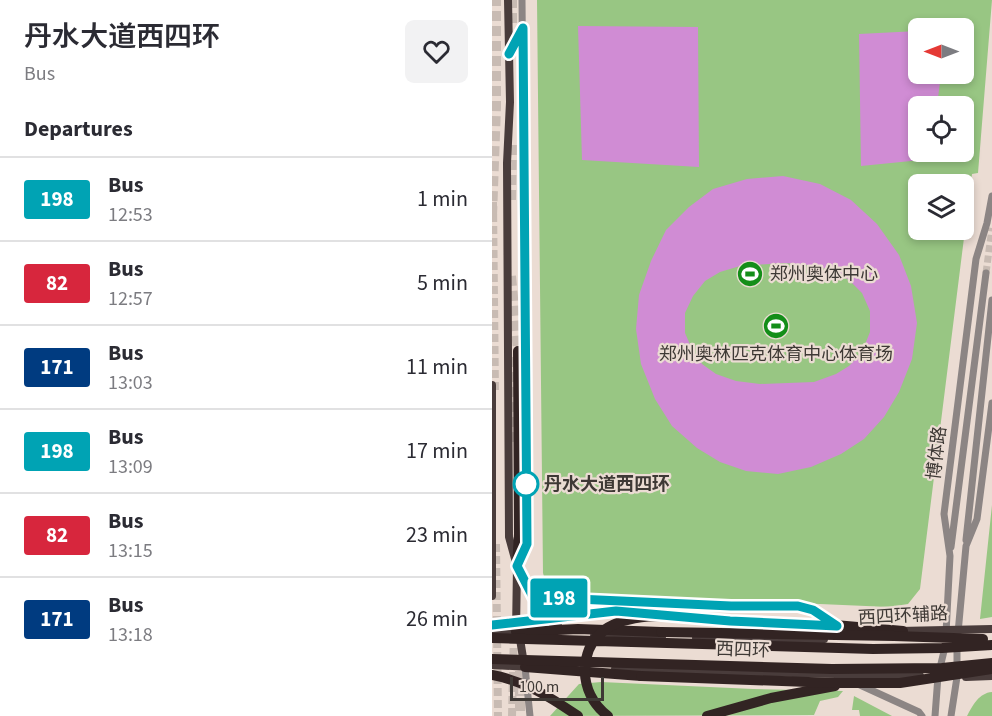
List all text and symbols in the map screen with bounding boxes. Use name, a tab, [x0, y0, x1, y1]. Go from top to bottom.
text: 丹水大道西四环	[24, 17, 220, 57]
north arrow	[908, 18, 974, 84]
map controls	[908, 18, 974, 240]
button: heart	[405, 20, 468, 83]
text: Bus	[24, 60, 55, 88]
button: locate	[908, 96, 974, 162]
text: Departures	[24, 113, 133, 145]
text: Bus	[108, 169, 144, 201]
button: layers	[908, 174, 974, 240]
text: 1 min	[417, 183, 468, 215]
text: 198	[40, 184, 74, 214]
text: 12:53	[108, 201, 153, 229]
text: Bus	[108, 253, 144, 285]
sports icon: 郑州奥体中心	[735, 259, 765, 289]
place label: 郑州奥体中心	[770, 262, 878, 287]
text: 5 min	[417, 267, 468, 299]
text: 82	[46, 268, 68, 298]
text: 12:57	[108, 285, 153, 313]
sports icon: 郑州奥林匹克体育中心体育场	[761, 311, 791, 341]
text: Bus	[108, 337, 144, 369]
place label: 郑州奥林匹克体育中心体育场	[659, 342, 893, 367]
text: 11 min	[406, 351, 468, 383]
text: 171	[40, 352, 74, 382]
text: 13:03	[108, 369, 153, 397]
text: Bus	[108, 421, 144, 453]
street label: 博体路	[921, 425, 953, 481]
text: 17 min	[406, 435, 468, 467]
text: 198	[40, 436, 74, 466]
text: 13:09	[108, 453, 153, 481]
marker: 丹水大道西四环	[513, 471, 539, 497]
place label: 丹水大道西四环	[544, 472, 670, 497]
text: Bus	[108, 505, 144, 537]
text: 23 min	[406, 519, 468, 551]
text: 82	[46, 520, 68, 550]
text: 13:15	[108, 537, 153, 565]
line badge: 198	[524, 578, 593, 618]
text: 198	[542, 583, 576, 613]
text: Bus	[108, 589, 144, 621]
street label: 西四环辅路	[857, 601, 949, 631]
text: 26 min	[406, 603, 468, 635]
text: 171	[40, 604, 74, 634]
text: 13:18	[108, 621, 153, 649]
street label: 西四环	[716, 637, 770, 663]
scale bar	[510, 674, 604, 702]
text: 100 m	[519, 676, 559, 698]

